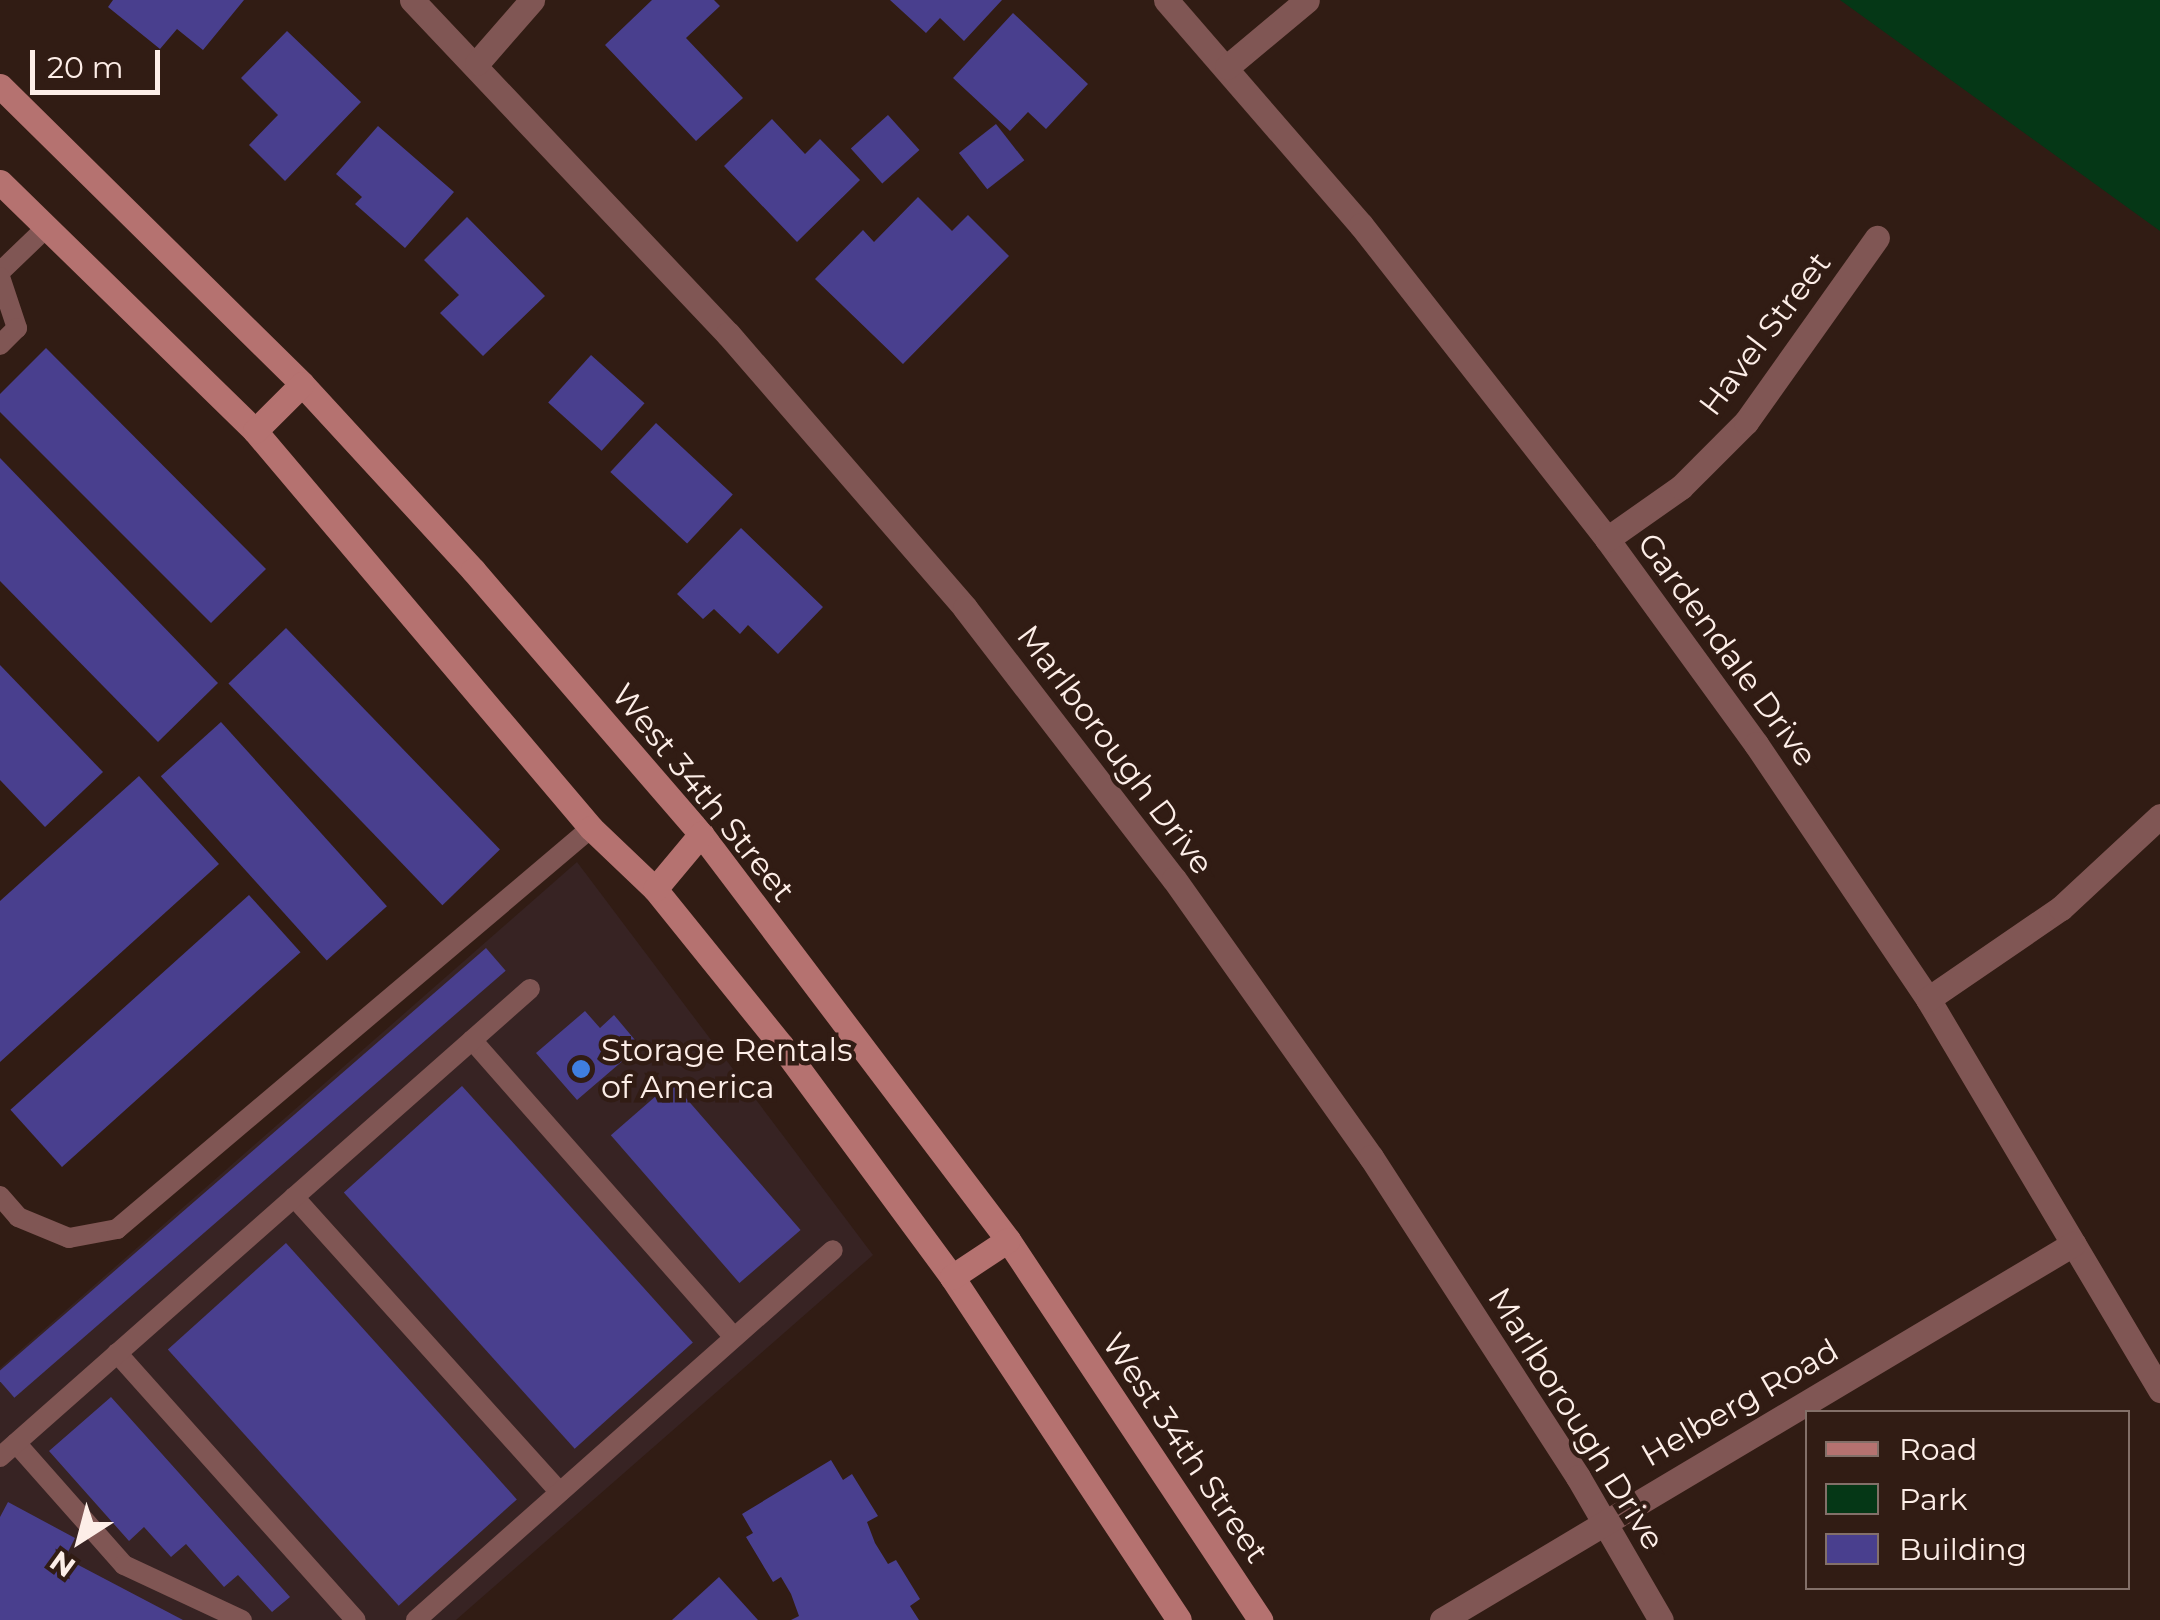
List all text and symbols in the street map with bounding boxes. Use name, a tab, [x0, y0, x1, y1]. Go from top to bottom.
scale bar	[35, 30, 165, 92]
text: 20 m	[47, 49, 124, 86]
street label: Havel Street	[1691, 245, 1839, 423]
street label: Gardendale Drive	[1629, 526, 1825, 774]
street label: Marlborough Drive	[1009, 618, 1221, 882]
street label: West 34th Street	[603, 676, 803, 910]
place label: Storage Rentals of America	[601, 1032, 853, 1107]
marker: Storage Rentals of America	[570, 1058, 592, 1080]
street label: Marlborough Drive	[1480, 1281, 1672, 1557]
street label: West 34th Street	[1094, 1326, 1276, 1570]
street label: Helberg Road	[1635, 1331, 1845, 1475]
legend	[1805, 1410, 2130, 1590]
text: Road	[1899, 1431, 1977, 1468]
text: Park	[1899, 1481, 1968, 1518]
north arrow	[30, 1490, 130, 1590]
text: Building	[1899, 1531, 2027, 1568]
text: N	[43, 1544, 82, 1585]

